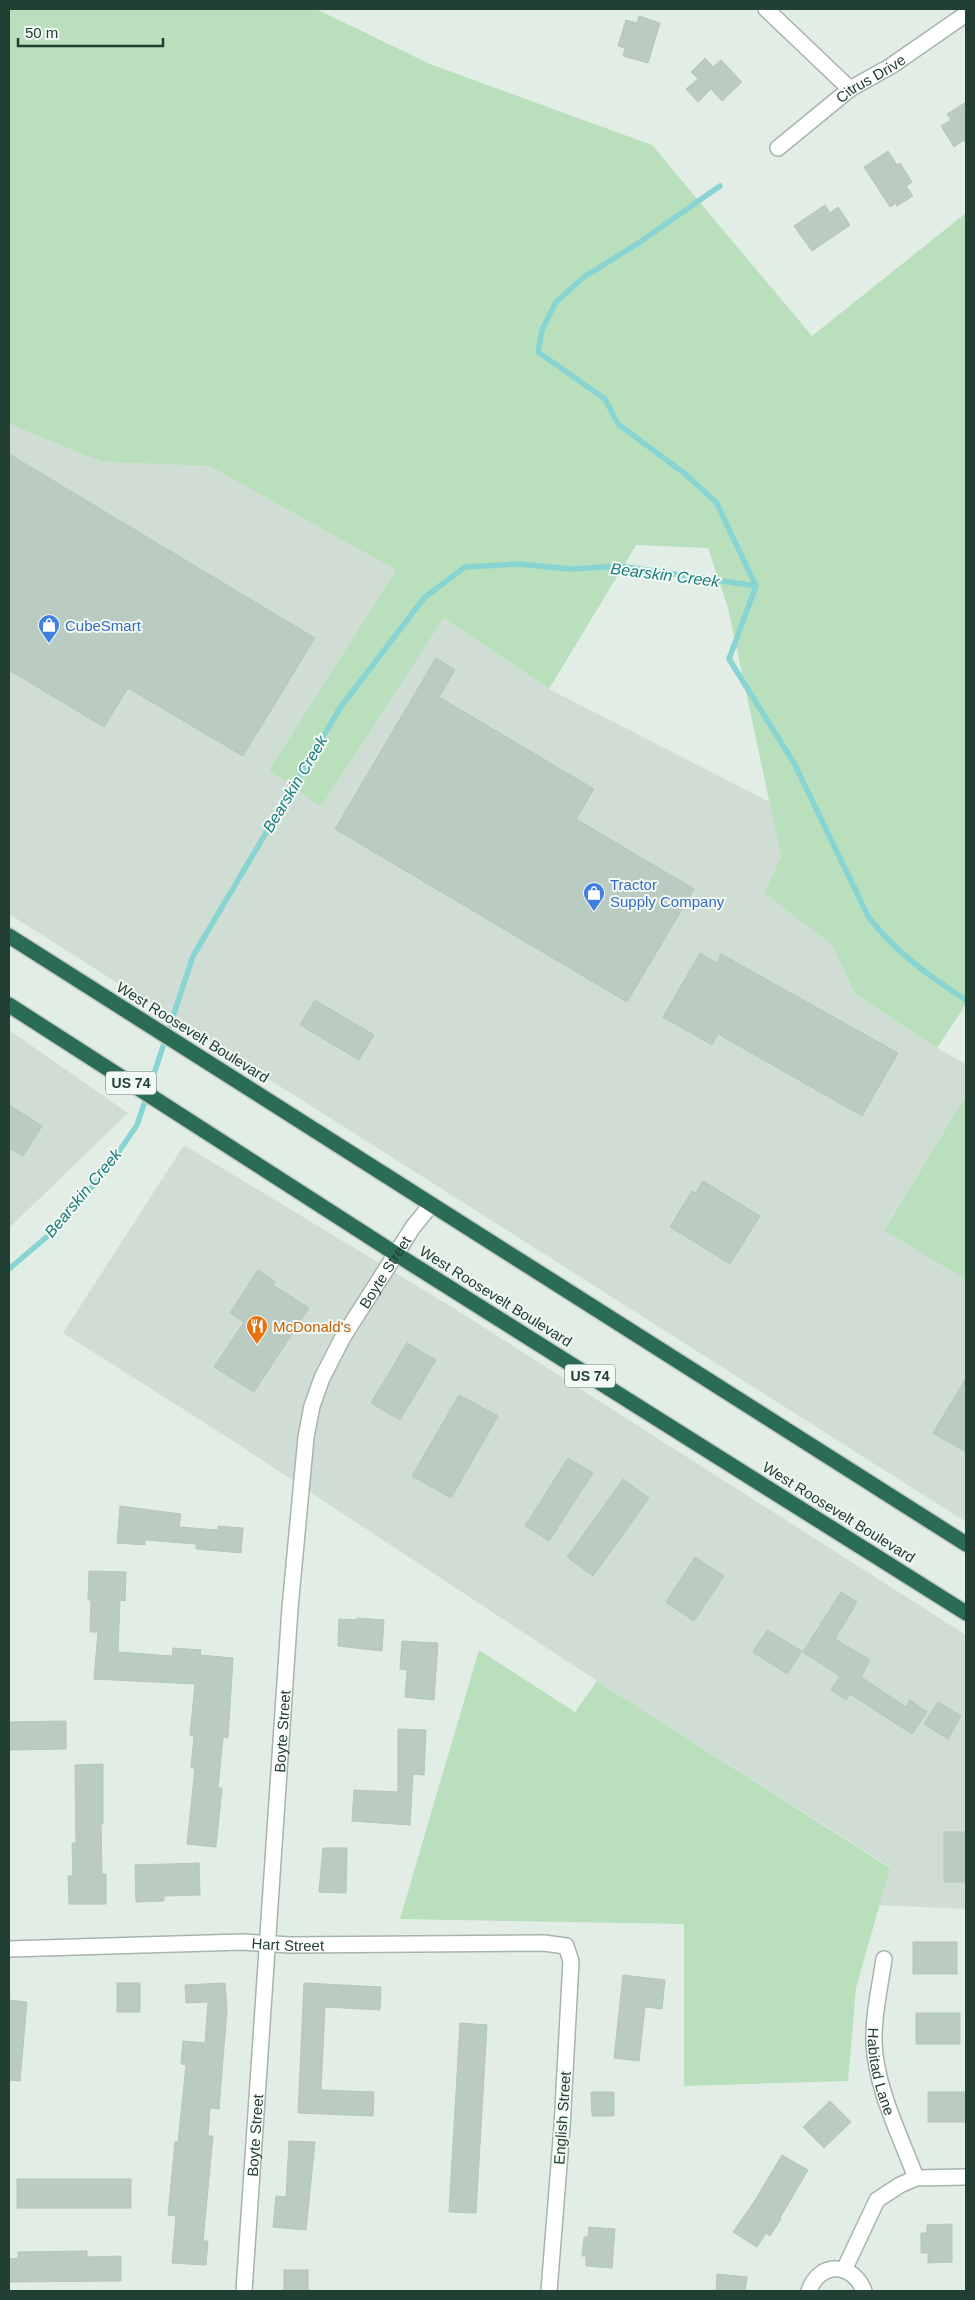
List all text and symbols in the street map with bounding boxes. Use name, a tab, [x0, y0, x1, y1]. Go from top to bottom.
scale bar	[18, 15, 162, 47]
text: 50 m	[25, 24, 58, 41]
street label: Citrus Drive	[832, 50, 908, 106]
water label: Bearskin Creek	[610, 560, 721, 590]
shop icon: CubeSmart	[37, 613, 61, 644]
place label: CubeSmart	[65, 617, 142, 634]
water label: Bearskin Creek	[260, 732, 331, 835]
place label: Tractor Supply Company	[610, 876, 725, 910]
shop icon: Tractor Supply Company	[582, 881, 606, 912]
street label: West Roosevelt Boulevard	[114, 978, 272, 1086]
road number: US 74	[106, 1072, 156, 1094]
water label: Bearskin Creek	[41, 1145, 125, 1240]
street label: Boyte Street	[355, 1232, 414, 1311]
street label: West Roosevelt Boulevard	[417, 1242, 575, 1350]
restaurant icon: McDonald's	[245, 1314, 269, 1345]
place label: McDonald's	[273, 1318, 351, 1335]
road number: US 74	[565, 1364, 615, 1388]
street label: West Roosevelt Boulevard	[760, 1458, 918, 1566]
street label: Boyte Street	[270, 1689, 293, 1773]
street label: Hart Street	[251, 1934, 325, 1954]
street label: Habitad Lane	[865, 2027, 899, 2118]
street label: English Street	[550, 2070, 574, 2165]
street label: Boyte Street	[243, 2093, 266, 2177]

